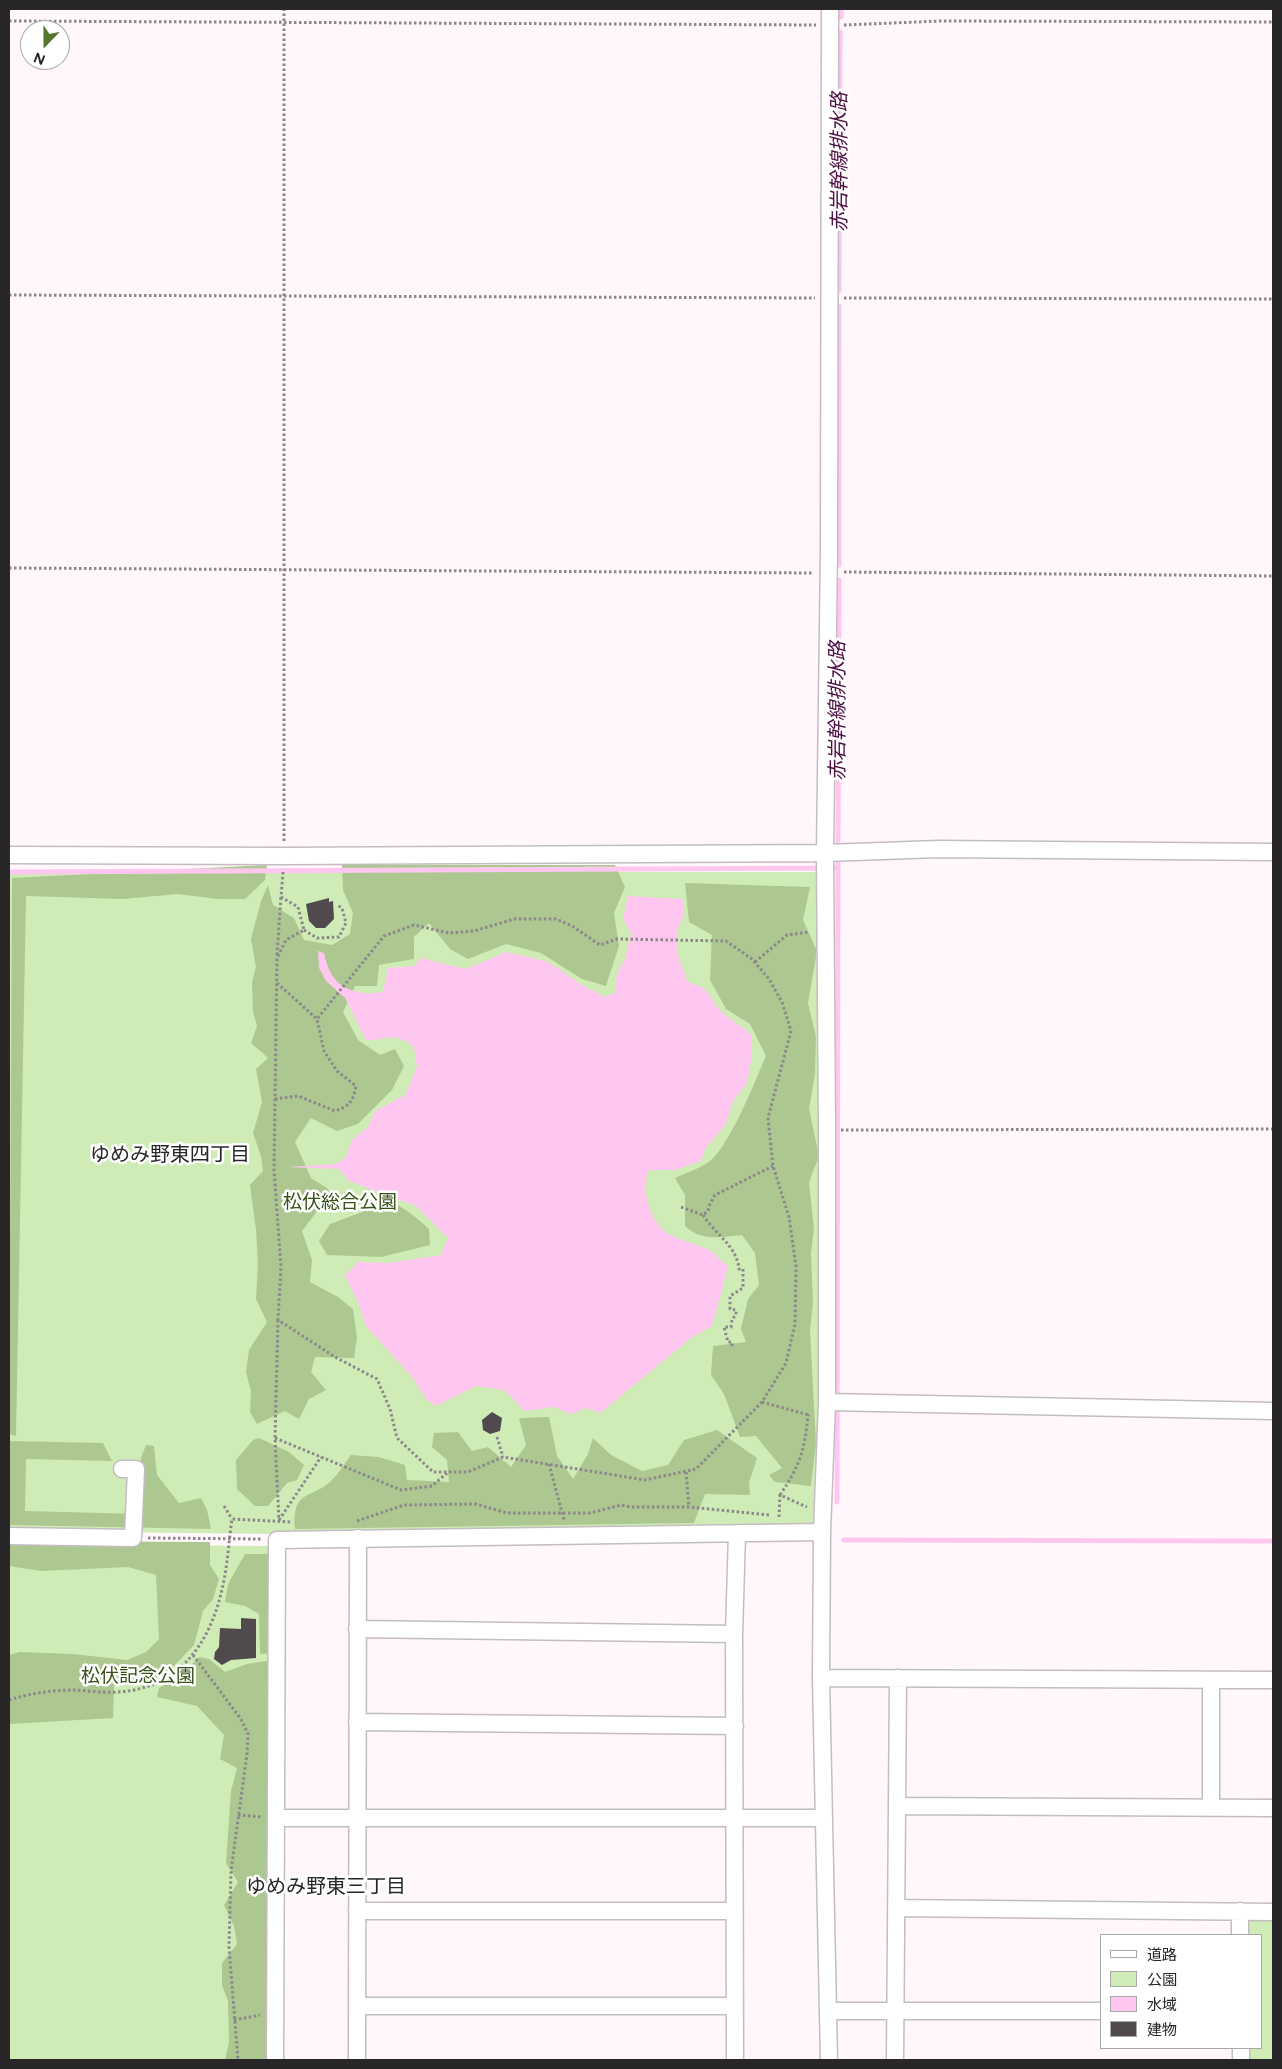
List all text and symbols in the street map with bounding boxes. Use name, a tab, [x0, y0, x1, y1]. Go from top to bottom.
north arrow	[20, 20, 70, 70]
text: N	[31, 49, 48, 68]
water label: 赤岩幹線排水路	[828, 92, 852, 232]
water label: 赤岩幹線排水路	[826, 641, 850, 781]
district label: ゆめみ野東四丁目	[90, 1143, 250, 1167]
park label: 松伏総合公園	[283, 1191, 397, 1213]
park label: 松伏記念公園	[81, 1665, 195, 1687]
district label: ゆめみ野東三丁目	[246, 1875, 406, 1899]
legend	[1100, 1934, 1262, 2049]
text: 道路	[1147, 1946, 1177, 1964]
text: 公園	[1147, 1971, 1177, 1989]
text: 水域	[1147, 1996, 1177, 2014]
text: 建物	[1147, 2021, 1177, 2039]

